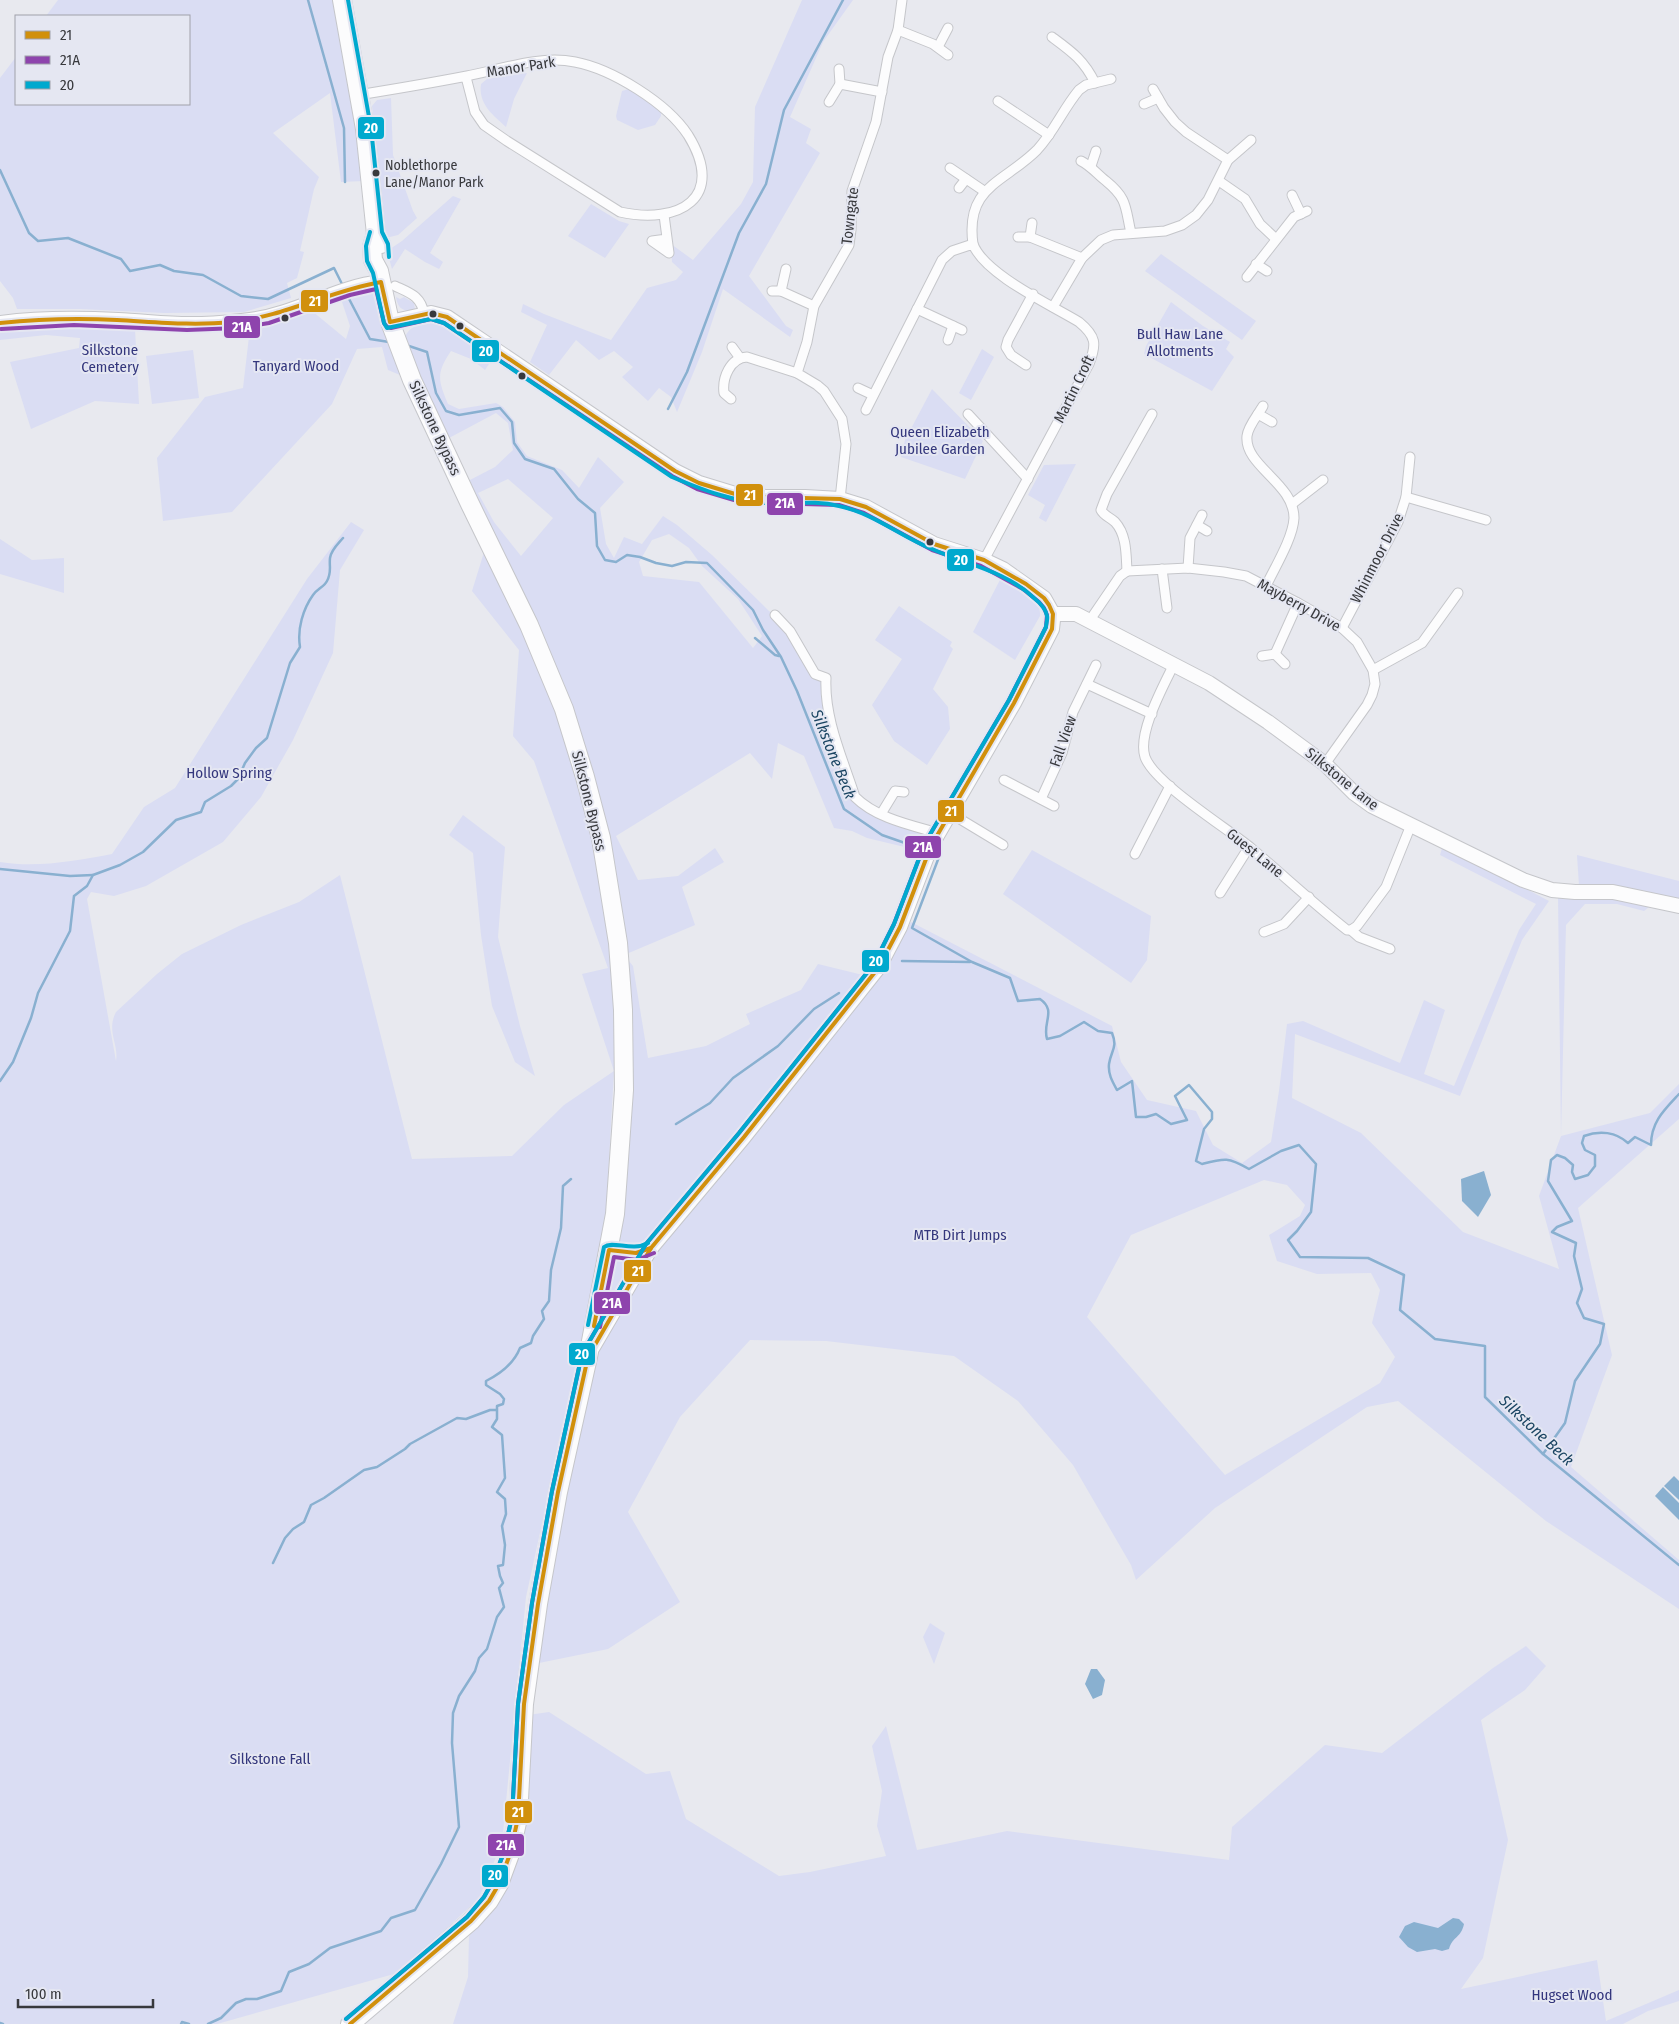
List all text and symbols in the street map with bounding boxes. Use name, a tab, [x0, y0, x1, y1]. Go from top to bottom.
legend	[15, 15, 190, 105]
text: 21	[60, 26, 72, 44]
text: 21A	[60, 51, 80, 69]
street label: Manor Park	[485, 53, 557, 81]
text: 20	[60, 76, 74, 94]
line badge: 20	[357, 116, 385, 140]
text: 20	[363, 120, 378, 137]
place label: Noblethorpe Lane/Manor Park	[385, 157, 484, 191]
marker: Noblethorpe Lane/Manor Park	[371, 168, 381, 178]
street label: Towngate	[838, 186, 862, 246]
line badge: 21	[300, 289, 329, 313]
text: 21	[308, 293, 321, 310]
unlabelled marker	[428, 309, 438, 319]
unlabelled marker	[280, 313, 290, 323]
line badge: 21A	[223, 315, 261, 339]
text: 21A	[231, 319, 252, 336]
unlabelled marker	[455, 321, 465, 331]
park label: Bull Haw Lane Allotments	[1137, 325, 1223, 360]
line badge: 20	[471, 339, 500, 363]
park label: Silkstone Cemetery	[81, 341, 139, 376]
text: 20	[478, 343, 493, 360]
street label: Martin Croft	[1050, 352, 1098, 426]
park label: Tanyard Wood	[253, 357, 339, 375]
unlabelled marker	[517, 371, 527, 381]
street label: Silkstone Bypass	[405, 378, 465, 478]
park label: Queen Elizabeth Jubilee Garden	[890, 423, 990, 458]
line badge: 21	[735, 483, 764, 507]
text: 21	[743, 487, 756, 504]
line badge: 21A	[766, 492, 804, 516]
text: 21A	[774, 495, 795, 512]
street label: Whinmoor Drive	[1347, 510, 1407, 606]
unlabelled marker	[925, 537, 935, 547]
line badge: 20	[946, 548, 975, 572]
text: 20	[953, 552, 968, 569]
street label: Mayberry Drive	[1254, 575, 1344, 635]
water label: Silkstone Beck	[807, 706, 860, 802]
street label: Fall View	[1046, 713, 1080, 769]
street label: Silkstone Lane	[1302, 744, 1382, 814]
street label: Silkstone Bypass	[568, 749, 610, 853]
park label: Hollow Spring	[186, 764, 272, 782]
line badge: 21	[937, 799, 965, 823]
text: 21	[944, 803, 957, 820]
street label: Guest Lane	[1223, 825, 1287, 881]
line badge: 21A	[904, 835, 942, 859]
text: 21A	[912, 839, 933, 856]
line badge: 20	[861, 949, 890, 973]
text: 20	[868, 953, 883, 970]
park label: MTB Dirt Jumps	[913, 1226, 1007, 1244]
line badge: 21	[623, 1259, 652, 1283]
text: 21	[631, 1263, 644, 1280]
line badge: 21A	[593, 1291, 631, 1315]
text: 21A	[601, 1295, 622, 1312]
line badge: 20	[568, 1342, 596, 1366]
text: 20	[574, 1346, 589, 1363]
water label: Silkstone Beck	[1495, 1390, 1578, 1470]
park label: Silkstone Fall	[230, 1750, 310, 1768]
line badge: 21	[504, 1800, 533, 1824]
text: 21	[511, 1804, 524, 1821]
line badge: 21A	[487, 1833, 525, 1857]
text: 21A	[495, 1837, 516, 1854]
line badge: 20	[481, 1864, 509, 1888]
text: 20	[487, 1867, 502, 1884]
scale bar	[18, 1976, 152, 2008]
text: 100 m	[25, 1985, 62, 2003]
park label: Hugset Wood	[1531, 1986, 1613, 2004]

